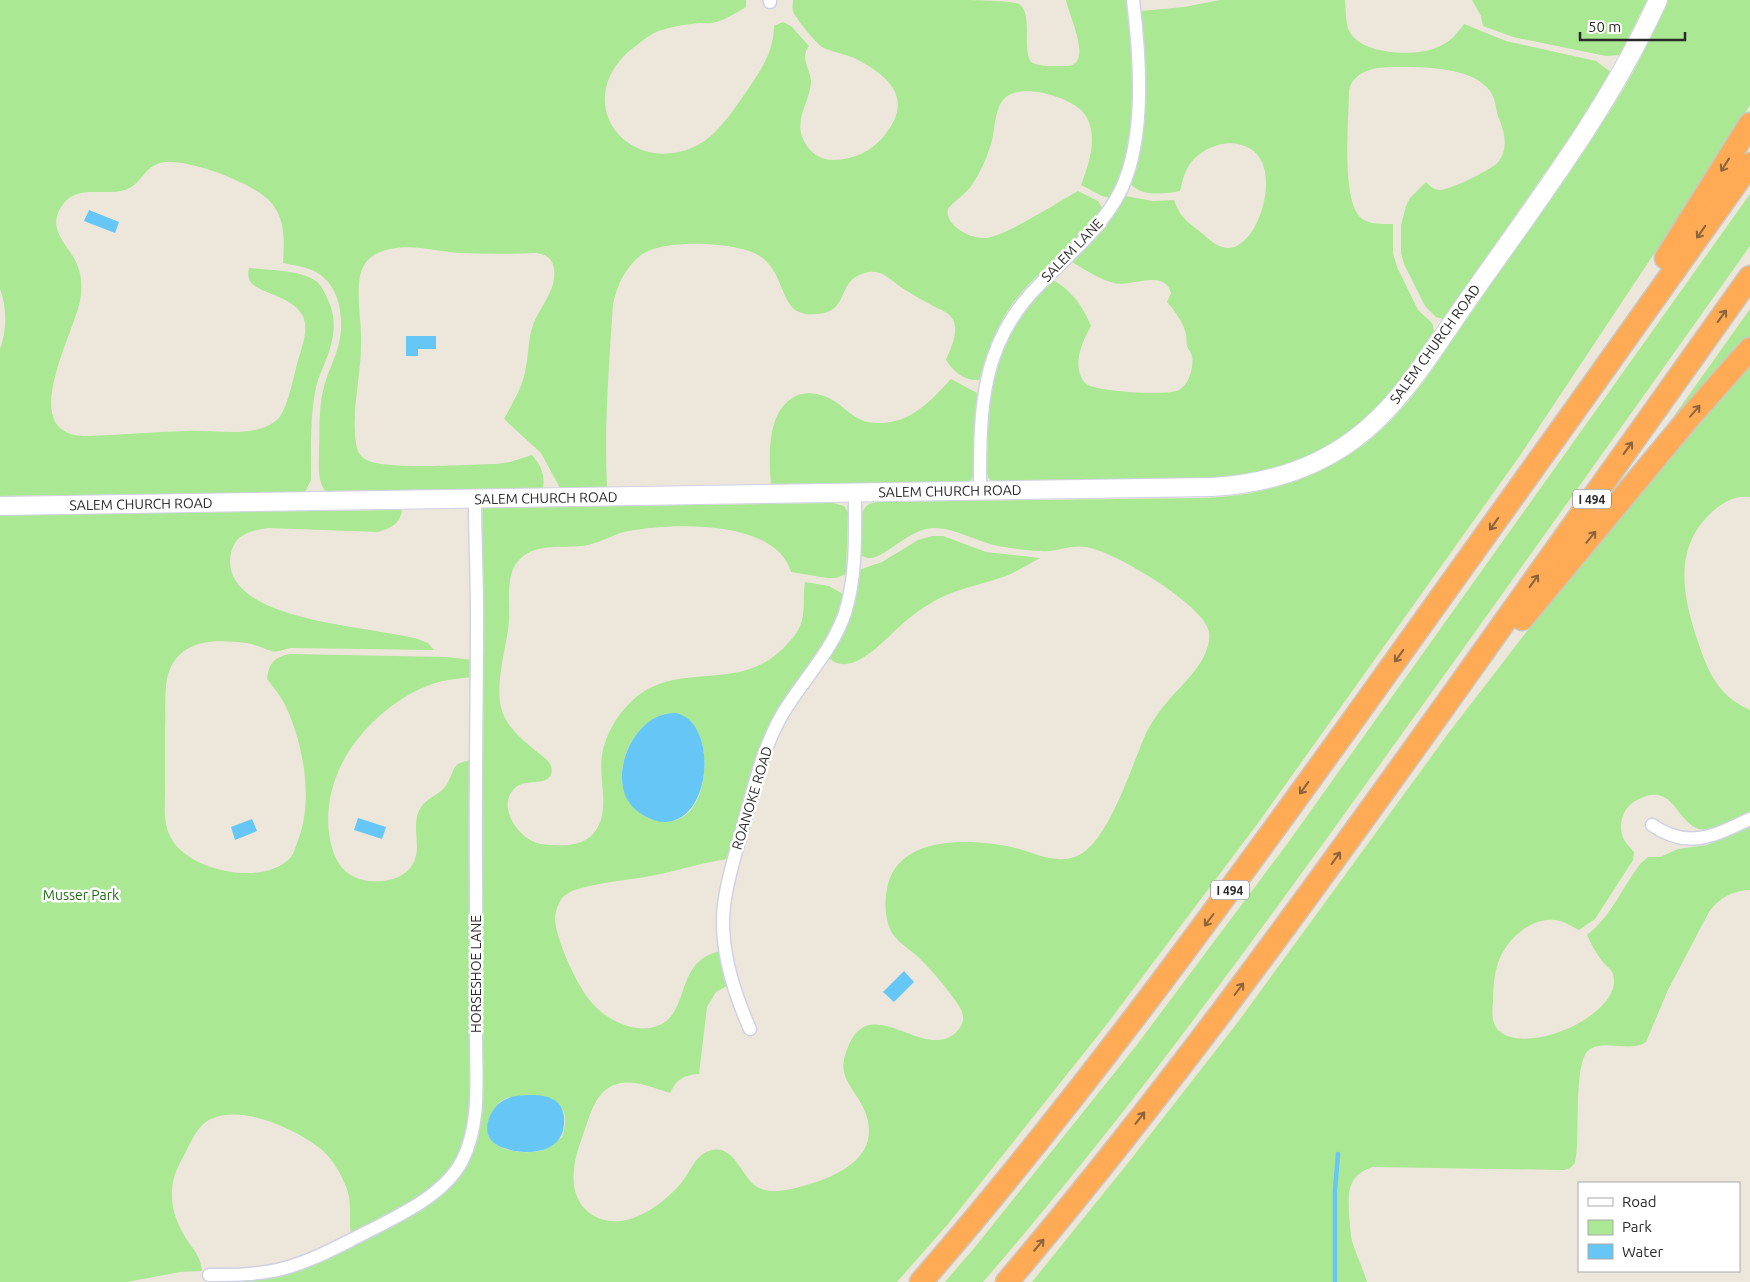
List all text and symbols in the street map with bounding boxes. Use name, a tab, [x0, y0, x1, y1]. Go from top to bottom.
scale bar	[1580, 10, 1685, 42]
text: 50 m	[1588, 18, 1621, 35]
one-way arrow	[1719, 158, 1729, 172]
street label: SALEM LANE	[1038, 215, 1106, 285]
one-way arrow	[1696, 225, 1707, 238]
street label: SALEM CHURCH ROAD	[1386, 281, 1484, 407]
one-way arrow	[1717, 309, 1727, 323]
one-way arrow	[1689, 405, 1700, 418]
one-way arrow	[1623, 441, 1633, 455]
street label: SALEM CHURCH ROAD	[878, 482, 1022, 500]
street label: SALEM CHURCH ROAD	[474, 489, 618, 507]
road number: I 494	[1573, 489, 1611, 508]
street label: SALEM CHURCH ROAD	[69, 495, 213, 513]
one-way arrow	[1489, 517, 1499, 531]
one-way arrow	[1586, 531, 1597, 544]
one-way arrow	[1529, 574, 1539, 588]
one-way arrow	[1394, 649, 1404, 663]
street label: ROANOKE ROAD	[729, 744, 775, 852]
one-way arrow	[1299, 781, 1310, 794]
one-way arrow	[1330, 852, 1341, 865]
road number: I 494	[1211, 880, 1249, 900]
park label: Musser Park	[43, 887, 119, 903]
one-way arrow	[1203, 912, 1214, 926]
street label: HORSESHOE LANE	[468, 915, 484, 1033]
one-way arrow	[1234, 983, 1245, 996]
one-way arrow	[1135, 1112, 1146, 1125]
legend	[1578, 1182, 1740, 1272]
text: Road	[1622, 1193, 1657, 1210]
text: Park	[1622, 1218, 1652, 1235]
one-way arrow	[1033, 1238, 1044, 1251]
text: Water	[1622, 1243, 1663, 1260]

